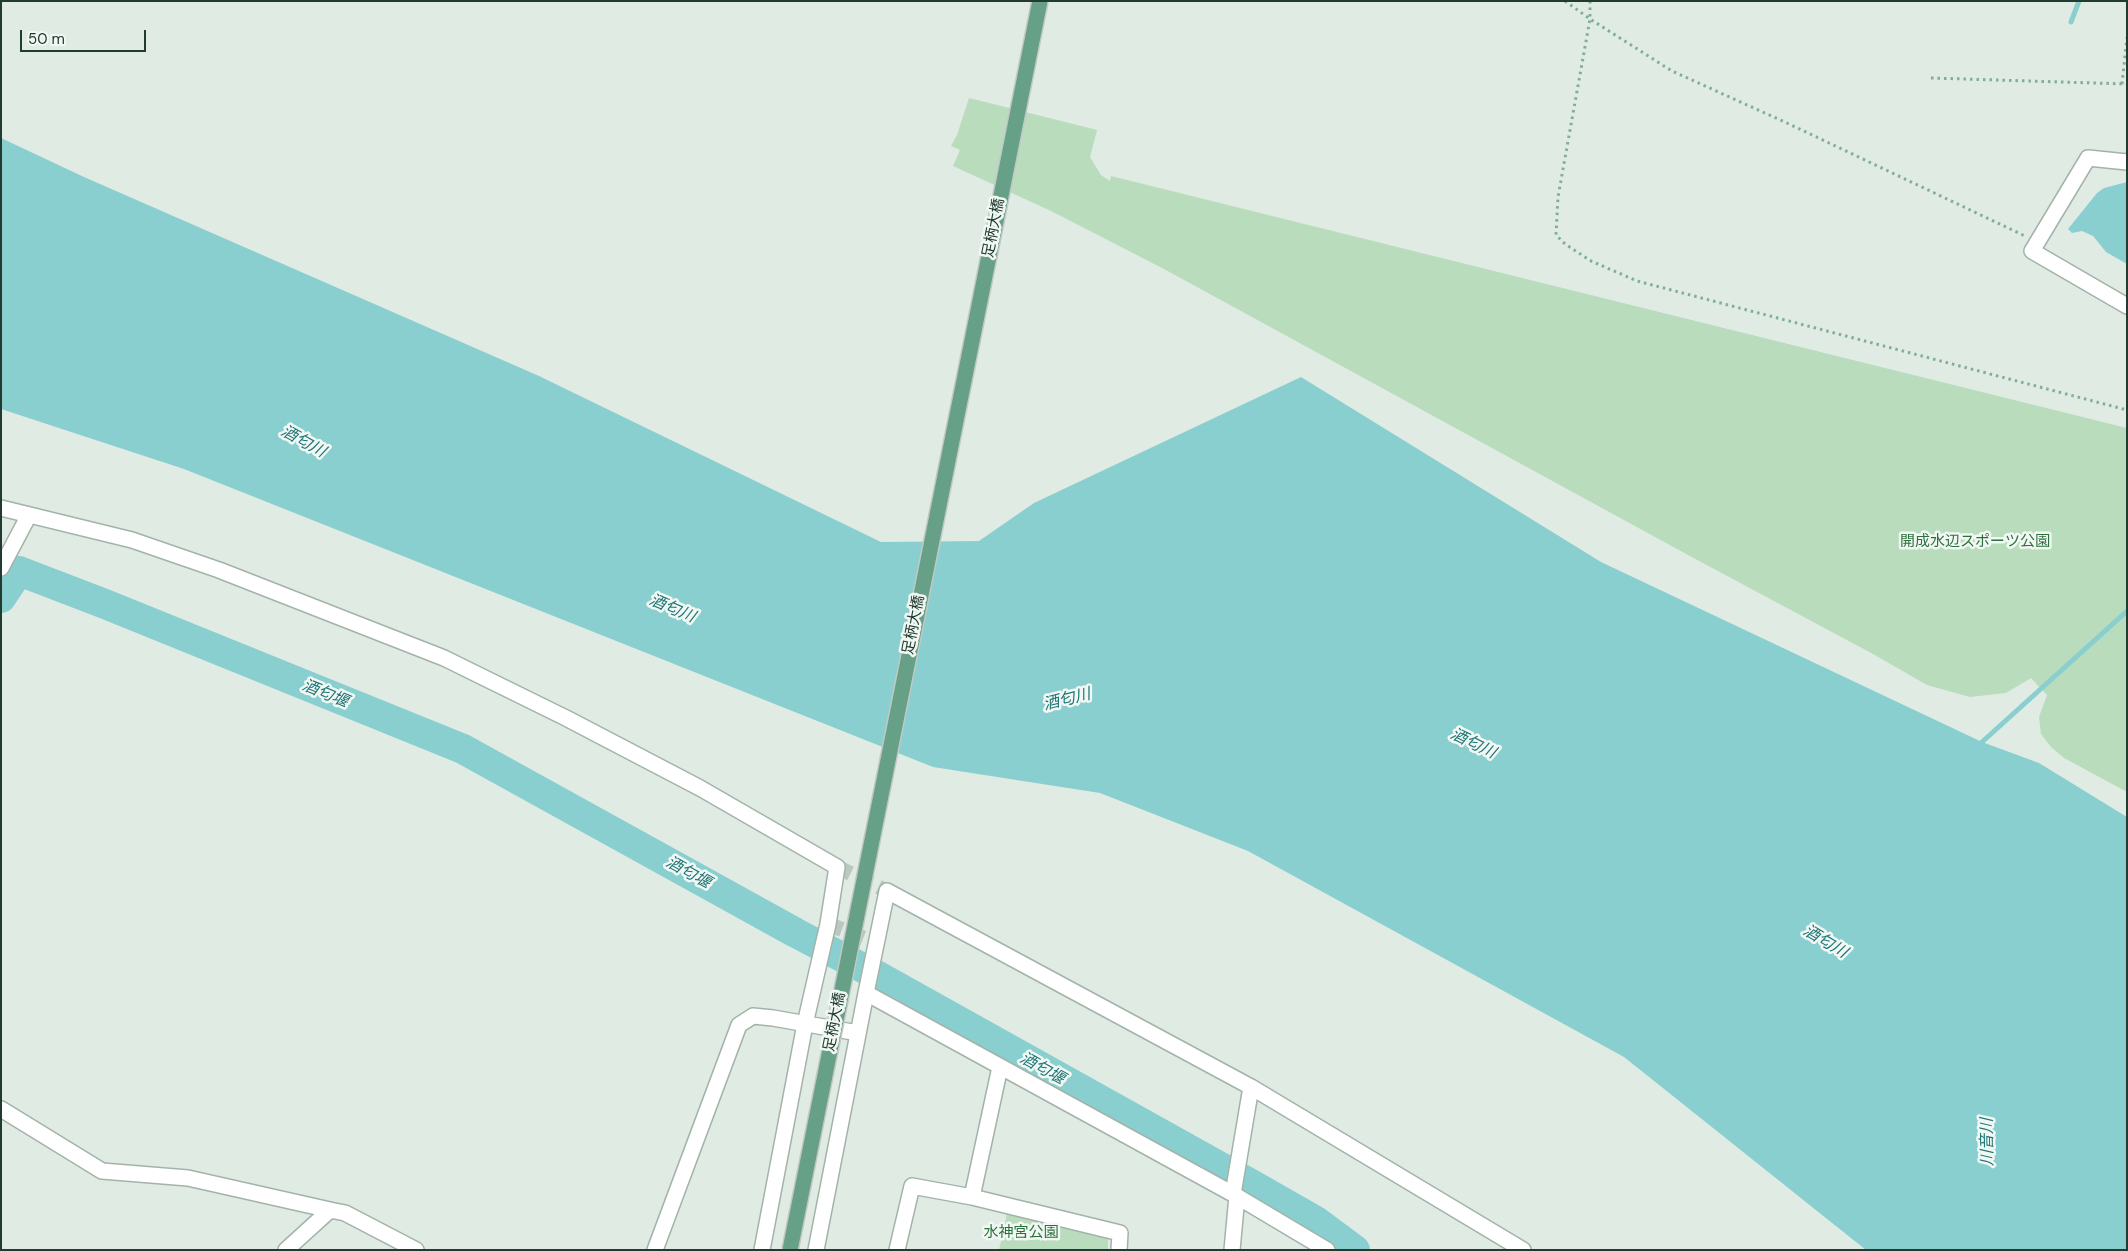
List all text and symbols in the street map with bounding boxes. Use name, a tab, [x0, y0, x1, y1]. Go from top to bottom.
scale bar	[22, 20, 149, 52]
text: 50 m	[28, 29, 65, 49]
street label: 足柄大橋	[979, 197, 1009, 259]
water label: 酒匂川	[277, 422, 329, 462]
park label: 開成水辺スポーツ公園	[1900, 533, 2050, 551]
water label: 酒匂川	[646, 591, 698, 627]
street label: 足柄大橋	[899, 594, 929, 656]
water label: 酒匂堰	[299, 676, 351, 712]
water label: 酒匂川	[1041, 685, 1093, 715]
water label: 酒匂川	[1447, 725, 1499, 763]
water label: 酒匂堰	[662, 853, 714, 893]
water label: 酒匂川	[1799, 921, 1851, 963]
street label: 足柄大橋	[820, 991, 850, 1053]
water label: 酒匂堰	[1016, 1049, 1068, 1089]
water label: 川音川	[1978, 1118, 1998, 1166]
park label: 水神宮公園	[984, 1224, 1058, 1242]

